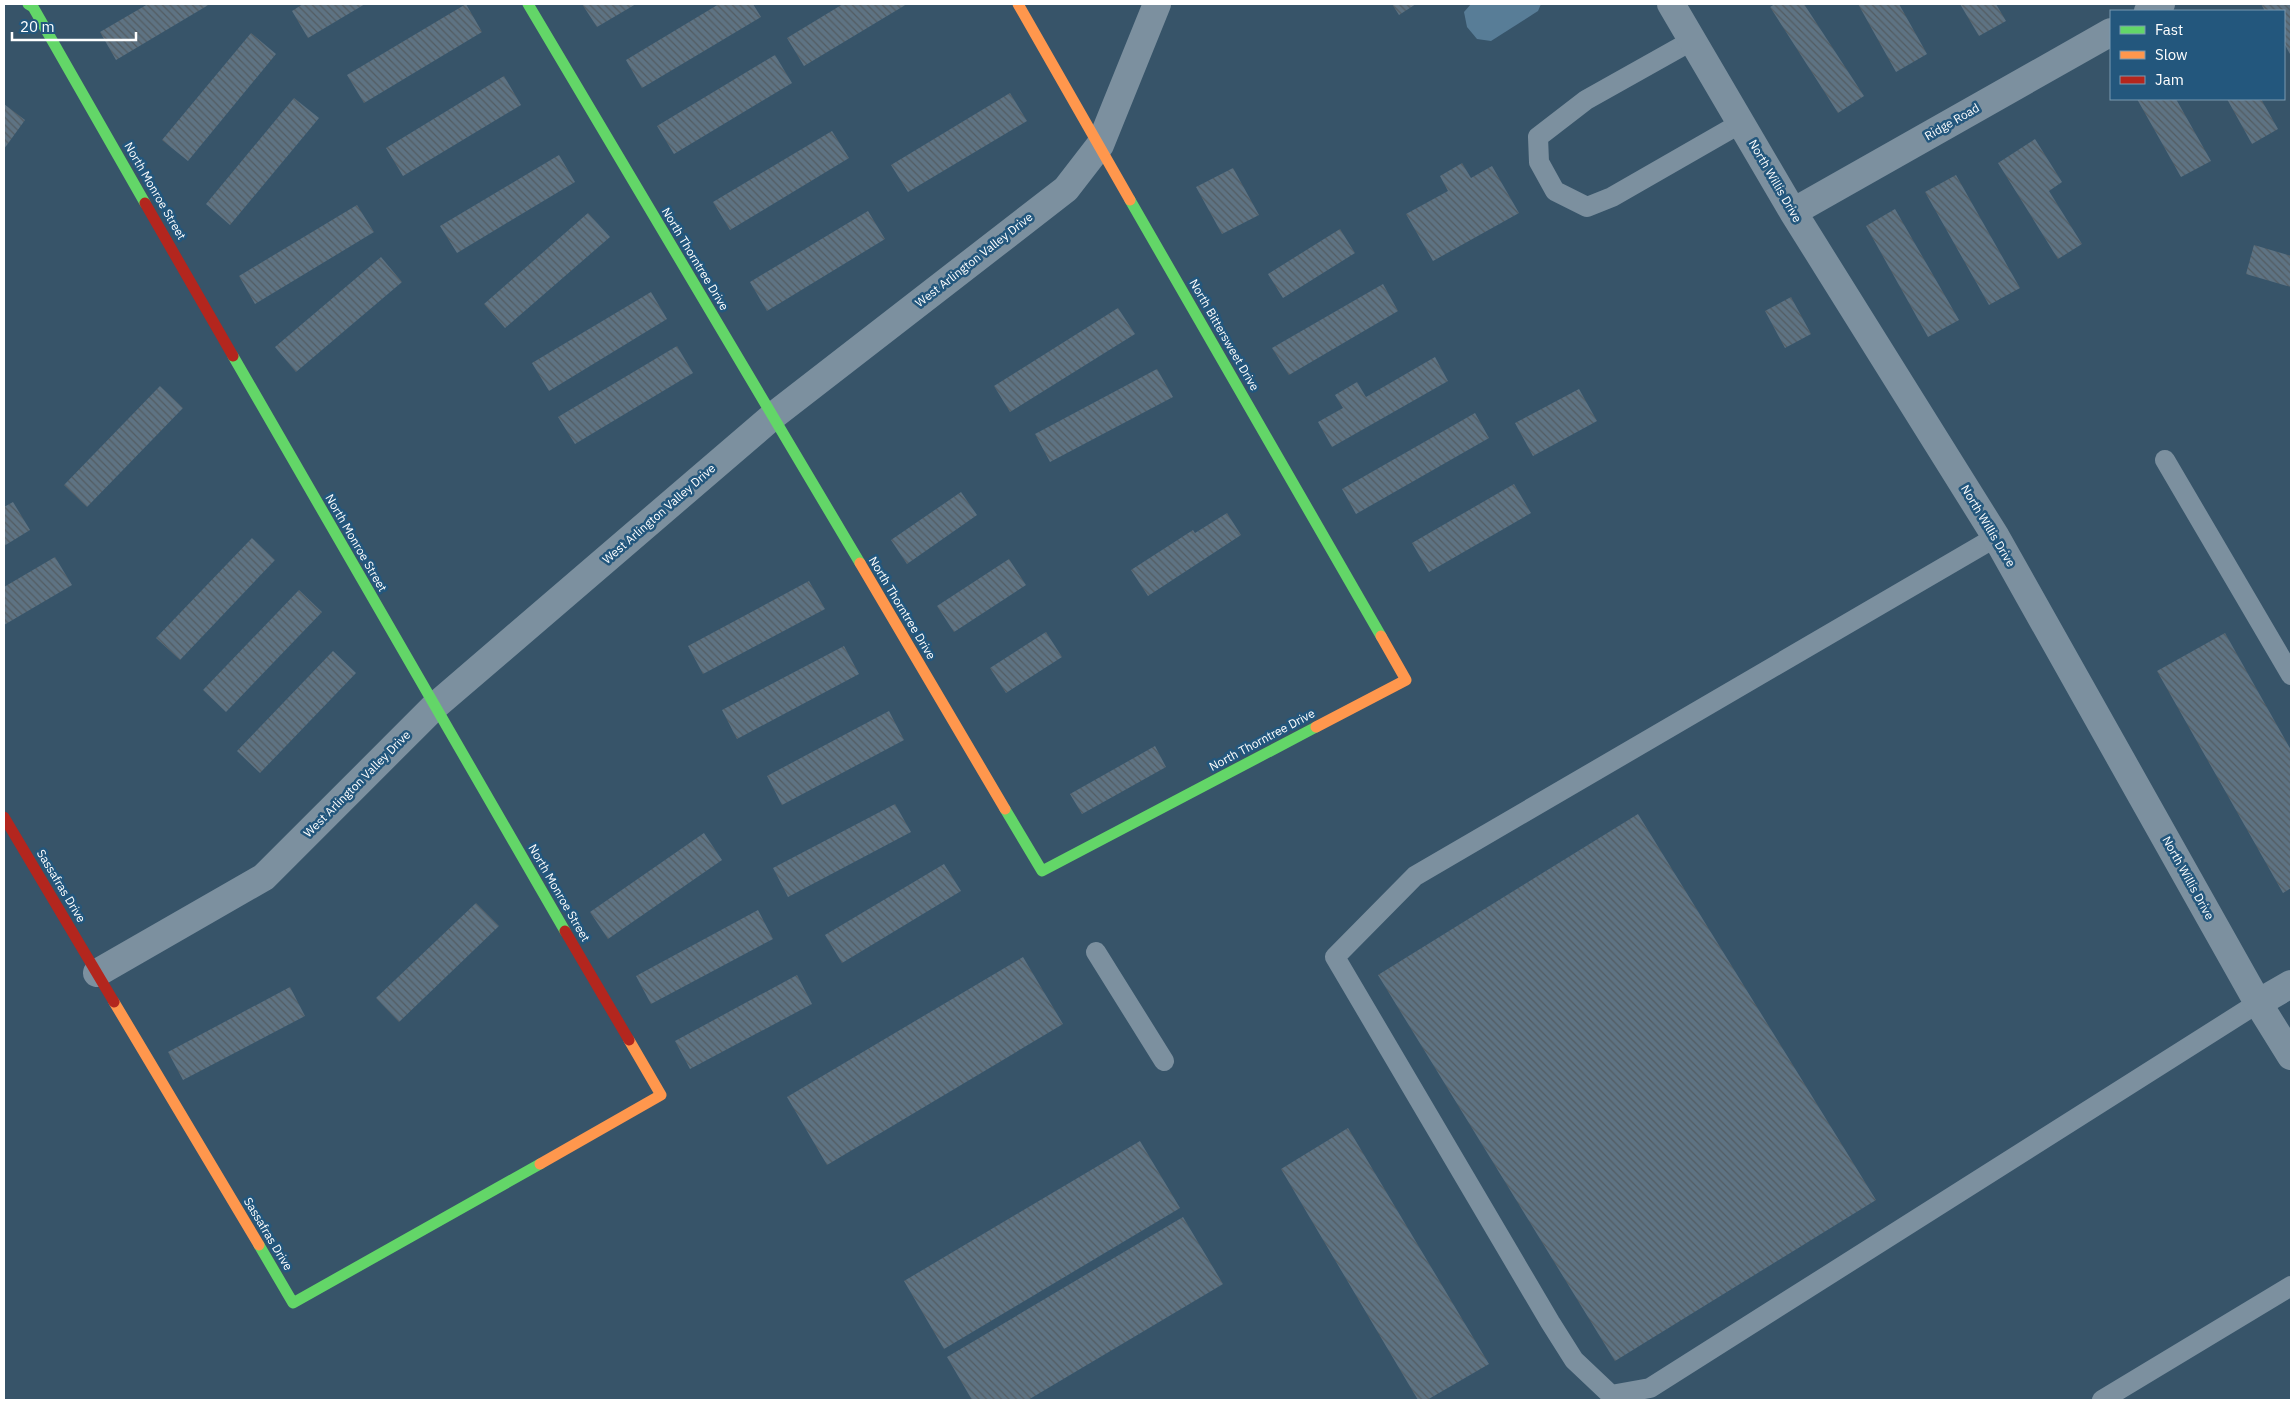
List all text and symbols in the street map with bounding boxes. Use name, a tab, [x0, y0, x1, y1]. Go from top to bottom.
scale bar	[12, 10, 136, 42]
legend	[2110, 10, 2285, 100]
text: 20 m	[20, 17, 55, 36]
text: Fast	[2155, 20, 2183, 39]
text: Slow	[2155, 45, 2188, 64]
text: Jam	[2155, 70, 2184, 89]
street label: Ridge Road	[1922, 100, 1982, 143]
street label: North Willis Drive	[1746, 137, 1805, 225]
street label: North Monroe Street	[121, 139, 189, 242]
street label: North Thorntree Drive	[659, 204, 732, 313]
street label: West Arlington Valley Drive	[912, 209, 1036, 310]
street label: North Bittersweet Drive	[1186, 276, 1263, 394]
street label: West Arlington Valley Drive	[599, 460, 719, 567]
street label: North Willis Drive	[1958, 482, 2019, 570]
street label: North Monroe Street	[322, 491, 390, 594]
street label: North Thorntree Drive	[866, 553, 939, 662]
street label: North Thorntree Drive	[1206, 705, 1318, 774]
street label: West Arlington Valley Drive	[300, 727, 413, 840]
street label: North Willis Drive	[2159, 833, 2218, 923]
street label: North Monroe Street	[525, 841, 593, 944]
street label: Sassafras Drive	[34, 846, 89, 925]
street label: Sassafras Drive	[241, 1194, 296, 1273]

